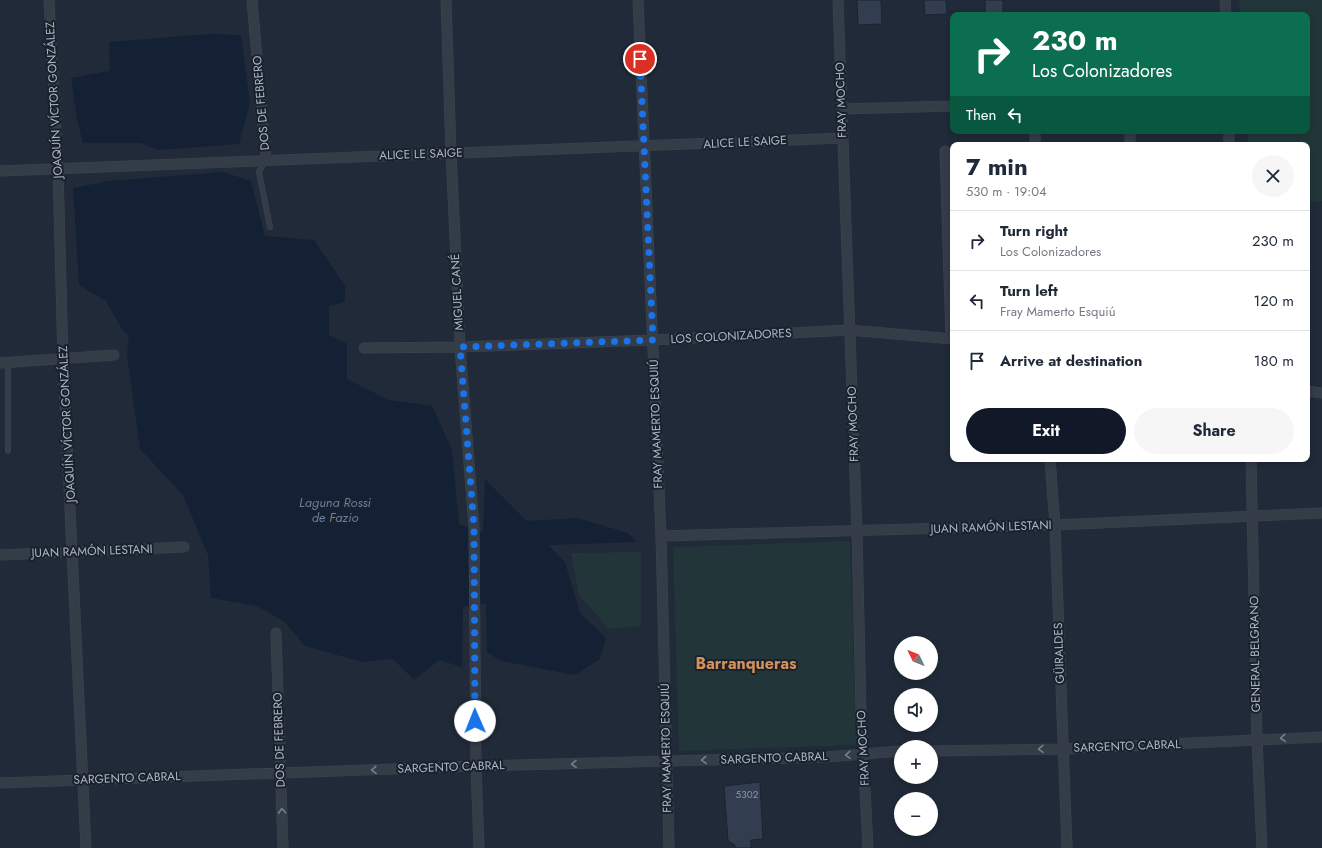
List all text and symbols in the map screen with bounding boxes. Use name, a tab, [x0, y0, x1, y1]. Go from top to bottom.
text: 230 m	[1032, 20, 1118, 61]
street label: JOAQUÍN VÍCTOR GONZÁLEZ	[41, 21, 67, 181]
icon: right	[966, 28, 1018, 80]
pin	[623, 42, 657, 76]
icon: arrive	[629, 48, 651, 70]
street label: DOS DE FEBRERO	[248, 55, 274, 151]
text: Los Colonizadores	[1032, 58, 1172, 84]
street label: FRAY MOCHO	[831, 62, 851, 138]
text: Then	[966, 104, 996, 126]
icon: left	[1004, 104, 1026, 126]
street label: ALICE LE SAIGE	[703, 131, 787, 153]
street label: ALICE LE SAIGE	[379, 144, 463, 164]
text: 7 min	[966, 149, 1028, 184]
button: close	[1252, 155, 1294, 197]
text: 530 m · 19:04	[966, 182, 1047, 201]
text: Turn right	[1000, 220, 1068, 242]
icon: right	[966, 230, 988, 252]
text: 230 m	[1252, 230, 1294, 252]
text: Los Colonizadores	[1000, 242, 1101, 261]
street label: MIGUEL CANÉ	[446, 253, 468, 331]
text: Turn left	[1000, 280, 1058, 302]
icon: left	[966, 290, 988, 312]
text: 120 m	[1254, 290, 1294, 312]
text: Fray Mamerto Esquiú	[1000, 302, 1116, 321]
street label: LOS COLONIZADORES	[670, 324, 792, 348]
street label: JOAQUÍN VÍCTOR GONZÁLEZ	[54, 345, 80, 505]
icon: arrive	[966, 350, 988, 372]
text: Arrive at destination	[1000, 350, 1142, 372]
text: 180 m	[1254, 350, 1294, 372]
street label: FRAY MAMERTO ESQUIÚ	[645, 359, 667, 489]
street label: FRAY MOCHO	[843, 386, 863, 462]
button: Exit	[966, 408, 1126, 454]
button: Share	[1134, 408, 1294, 454]
water label: Laguna Rossi de Fazio	[299, 493, 372, 527]
street label: JUAN RAMÓN LESTANI	[928, 516, 1052, 538]
street label: JUAN RAMÓN LESTANI	[29, 540, 153, 562]
street label: GENERAL BELGRANO	[1245, 596, 1265, 712]
street label: GÜIRALDES	[1049, 622, 1069, 684]
north arrow	[894, 636, 938, 680]
map controls	[894, 636, 938, 836]
district label: Barranqueras	[696, 652, 796, 675]
street label: FRAY MAMERTO ESQUIÚ	[656, 683, 676, 813]
button: sound	[894, 688, 938, 732]
street label: DOS DE FEBRERO	[268, 692, 290, 788]
position arrow	[454, 700, 496, 742]
street label: FRAY MOCHO	[852, 710, 874, 786]
one-way arrow	[1280, 734, 1286, 743]
street label: SARGENTO CABRAL	[1073, 735, 1181, 757]
button: +	[894, 740, 938, 784]
one-way arrow	[1038, 745, 1044, 753]
street label: SARGENTO CABRAL	[720, 747, 828, 769]
one-way arrow	[845, 751, 851, 760]
street label: SARGENTO CABRAL	[397, 756, 505, 778]
one-way arrow	[701, 756, 707, 765]
one-way arrow	[571, 760, 577, 768]
one-way arrow	[371, 766, 377, 774]
street label: SARGENTO CABRAL	[73, 767, 181, 789]
house number: 5302	[736, 787, 759, 802]
button: −	[894, 792, 938, 836]
one-way arrow	[277, 808, 286, 814]

